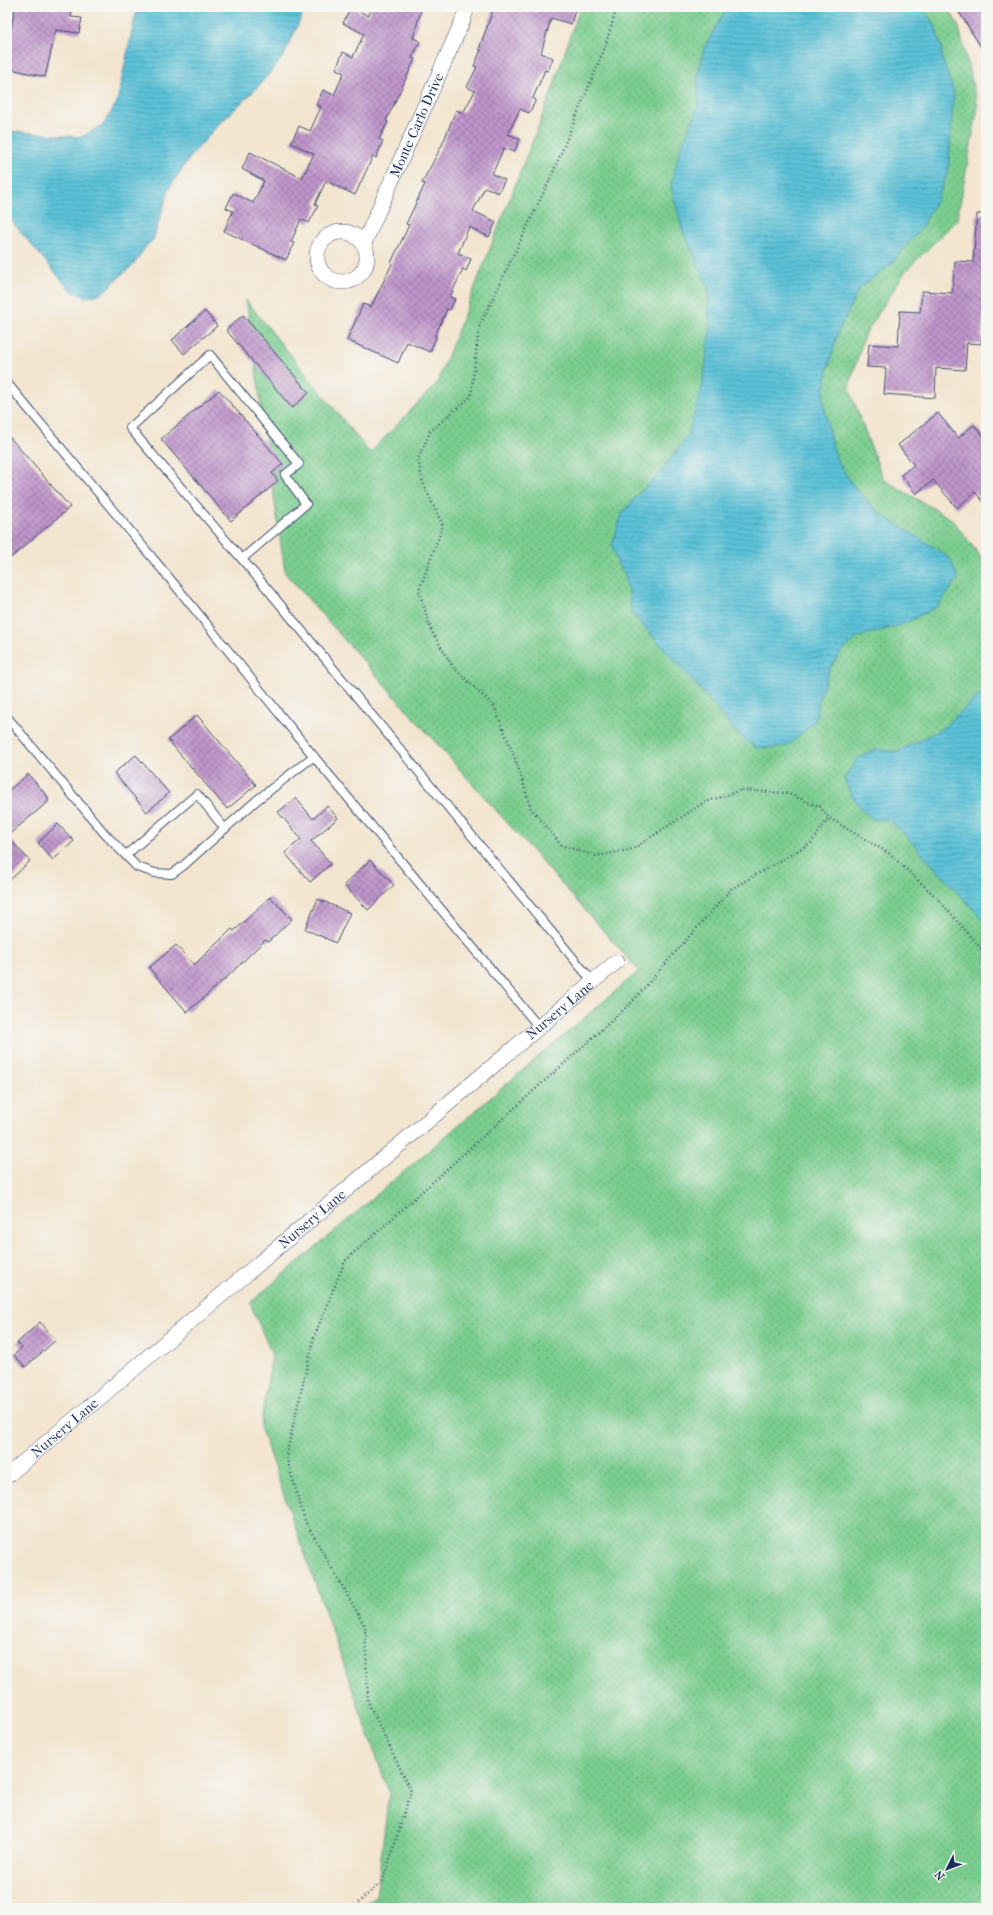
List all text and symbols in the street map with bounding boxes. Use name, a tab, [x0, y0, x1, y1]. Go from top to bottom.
street label: Monte Carlo Drive	[386, 70, 447, 180]
street label: Nursery Lane	[522, 976, 597, 1043]
street label: Nursery Lane	[275, 1185, 349, 1252]
street label: Nursery Lane	[27, 1394, 101, 1461]
north arrow	[927, 1849, 967, 1889]
text: N	[932, 1867, 948, 1883]

